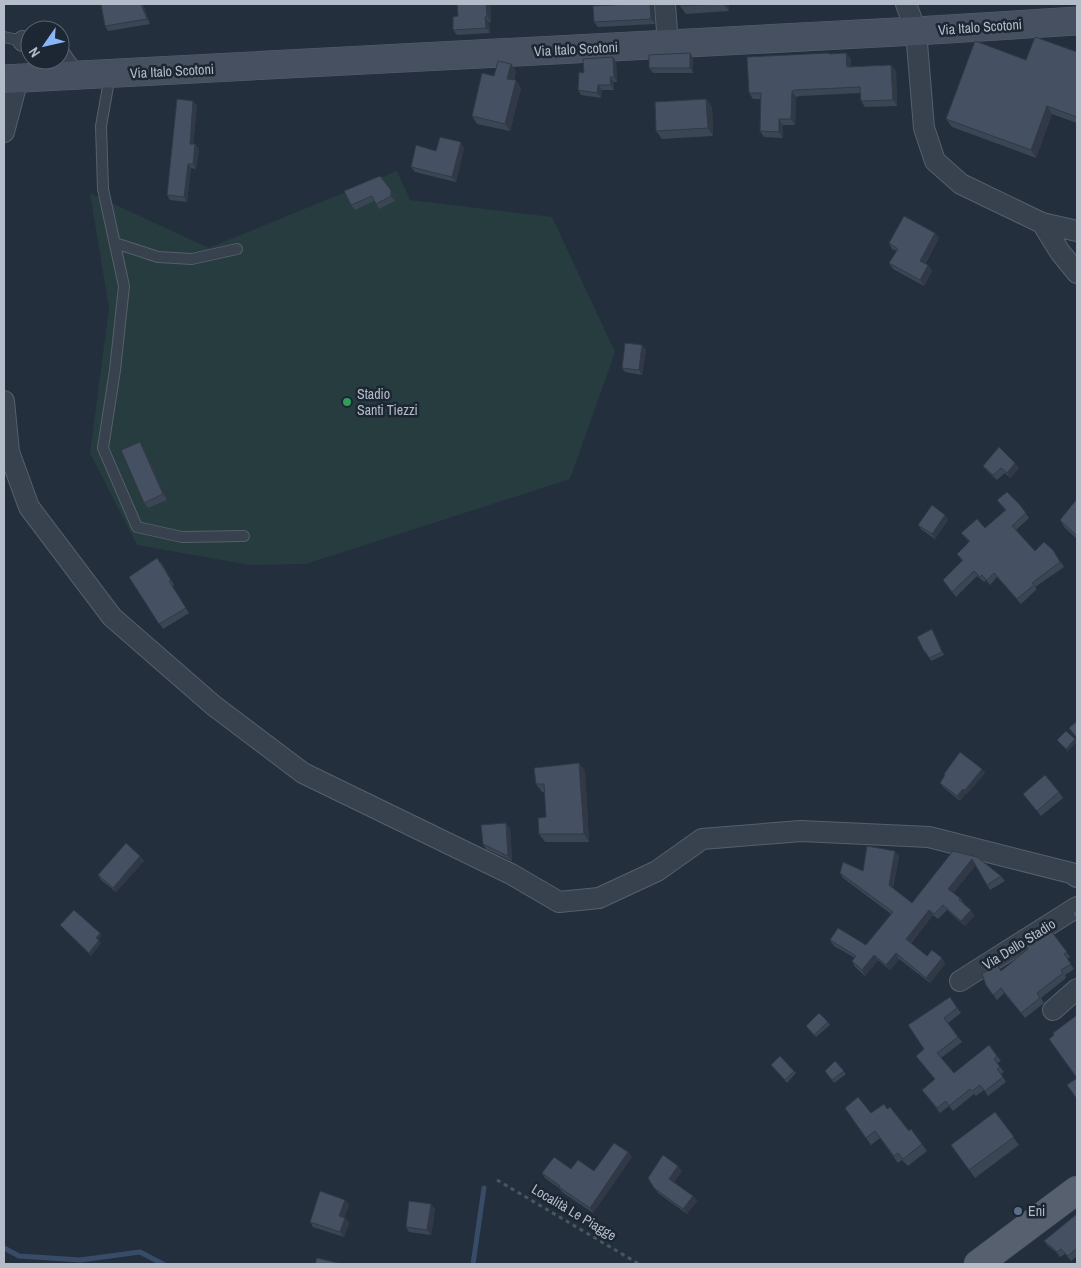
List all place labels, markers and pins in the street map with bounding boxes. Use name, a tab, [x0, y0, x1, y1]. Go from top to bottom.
place label: Stadio Santi Tiezzi	[357, 385, 418, 419]
marker: Stadio Santi Tiezzi	[341, 396, 353, 408]
place label: Eni	[1028, 1202, 1045, 1220]
marker: Eni	[1012, 1205, 1024, 1217]

